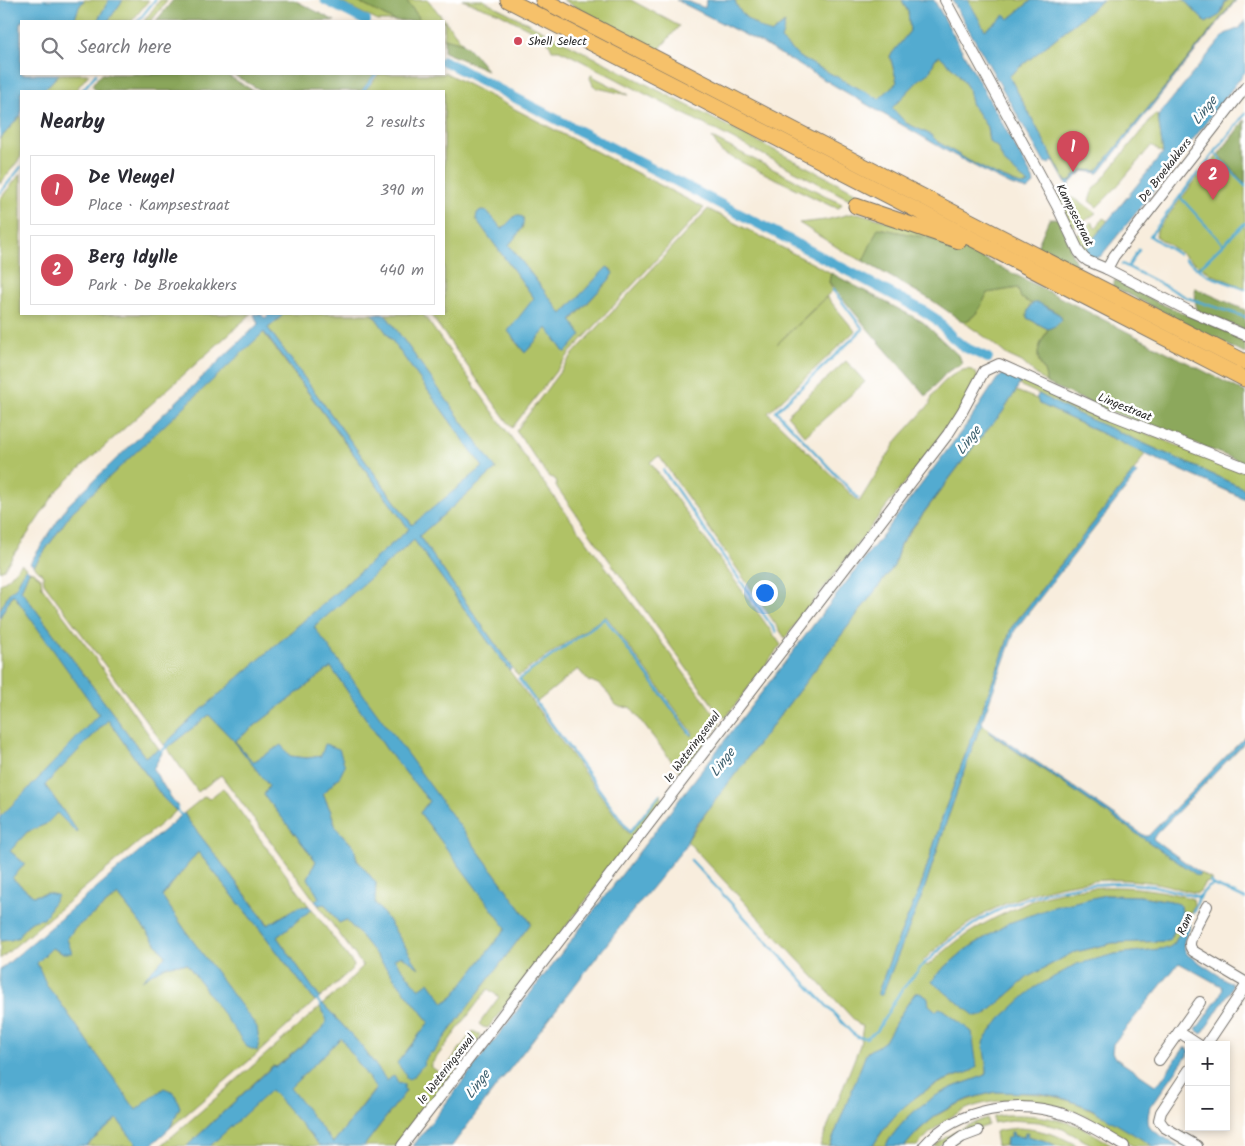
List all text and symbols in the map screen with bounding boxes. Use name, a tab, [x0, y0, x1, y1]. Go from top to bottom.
search box	[20, 20, 445, 75]
place label: Shell Select	[528, 32, 587, 51]
text: Search here	[78, 33, 172, 63]
icon: search	[38, 34, 66, 62]
marker: Shell Select	[512, 35, 524, 47]
water label: Linge	[1186, 90, 1224, 130]
text: Nearby	[40, 106, 105, 139]
text: 2 results	[365, 110, 425, 135]
pin: 1	[1057, 131, 1089, 172]
street label: De Broekakkers	[1134, 134, 1197, 207]
pin: 2	[1197, 159, 1229, 200]
text: De Vleugel	[88, 163, 174, 193]
text: 1	[55, 178, 59, 203]
text: 390 m	[380, 178, 424, 203]
street label: Kampsestraat	[1051, 181, 1099, 250]
text: Place · Kampsestraat	[88, 193, 230, 218]
text: Berg Idylle	[88, 243, 178, 273]
text: 2	[52, 258, 62, 283]
text: 440 m	[379, 258, 424, 283]
text: Park · De Broekakkers	[88, 273, 237, 298]
street label: Lingestraat	[1095, 388, 1155, 427]
water label: Linge	[951, 420, 988, 460]
your location	[752, 580, 778, 606]
street label: 1e Weteringsewal	[659, 708, 726, 787]
water label: Linge	[705, 742, 742, 782]
street label: Ram	[1172, 910, 1199, 938]
street label: 1e Weteringsewal	[413, 1030, 480, 1109]
map controls	[1185, 1041, 1230, 1131]
button: +	[1185, 1041, 1230, 1086]
water label: Linge	[460, 1064, 497, 1104]
button: −	[1185, 1086, 1230, 1131]

